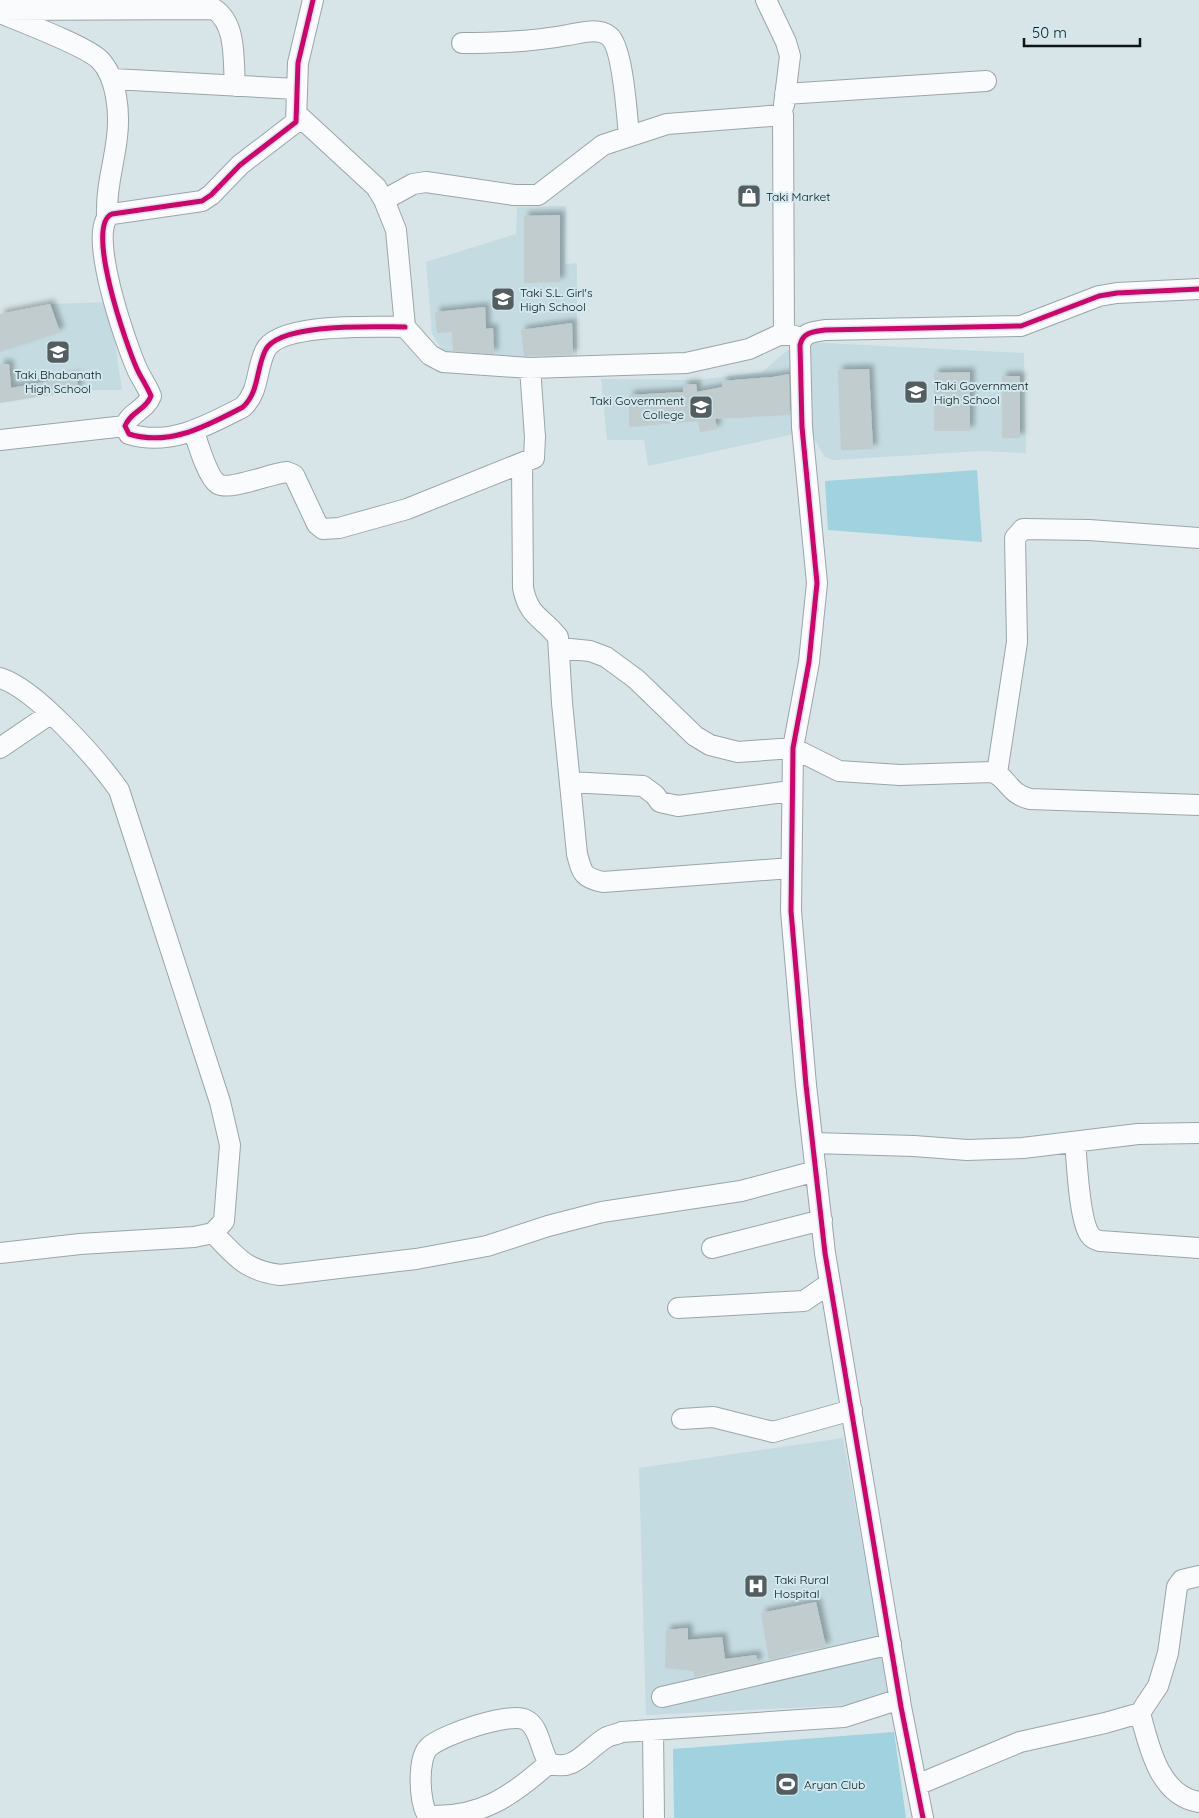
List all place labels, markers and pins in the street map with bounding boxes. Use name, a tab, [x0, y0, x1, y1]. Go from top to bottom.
shop icon: Taki Market	[736, 183, 762, 209]
place label: Taki Market	[766, 189, 830, 204]
place label: Taki S.L. Girl's High School	[520, 285, 593, 314]
school or university icon: Taki S.L. Girl's High School	[490, 286, 516, 312]
school or university icon: Taki Bhabanath High School	[45, 339, 71, 365]
place label: Taki Bhabanath High School	[14, 367, 102, 396]
place label: Taki Government High School	[934, 378, 1028, 407]
school or university icon: Taki Government High School	[903, 379, 929, 405]
place label: Taki Government College	[590, 393, 684, 422]
school or university icon: Taki Government College	[688, 394, 714, 420]
place label: Taki Rural Hospital	[774, 1572, 829, 1601]
hospital icon: Taki Rural Hospital	[743, 1573, 769, 1599]
sports icon: Aryan Club	[774, 1771, 800, 1797]
place label: Aryan Club	[804, 1777, 865, 1792]

